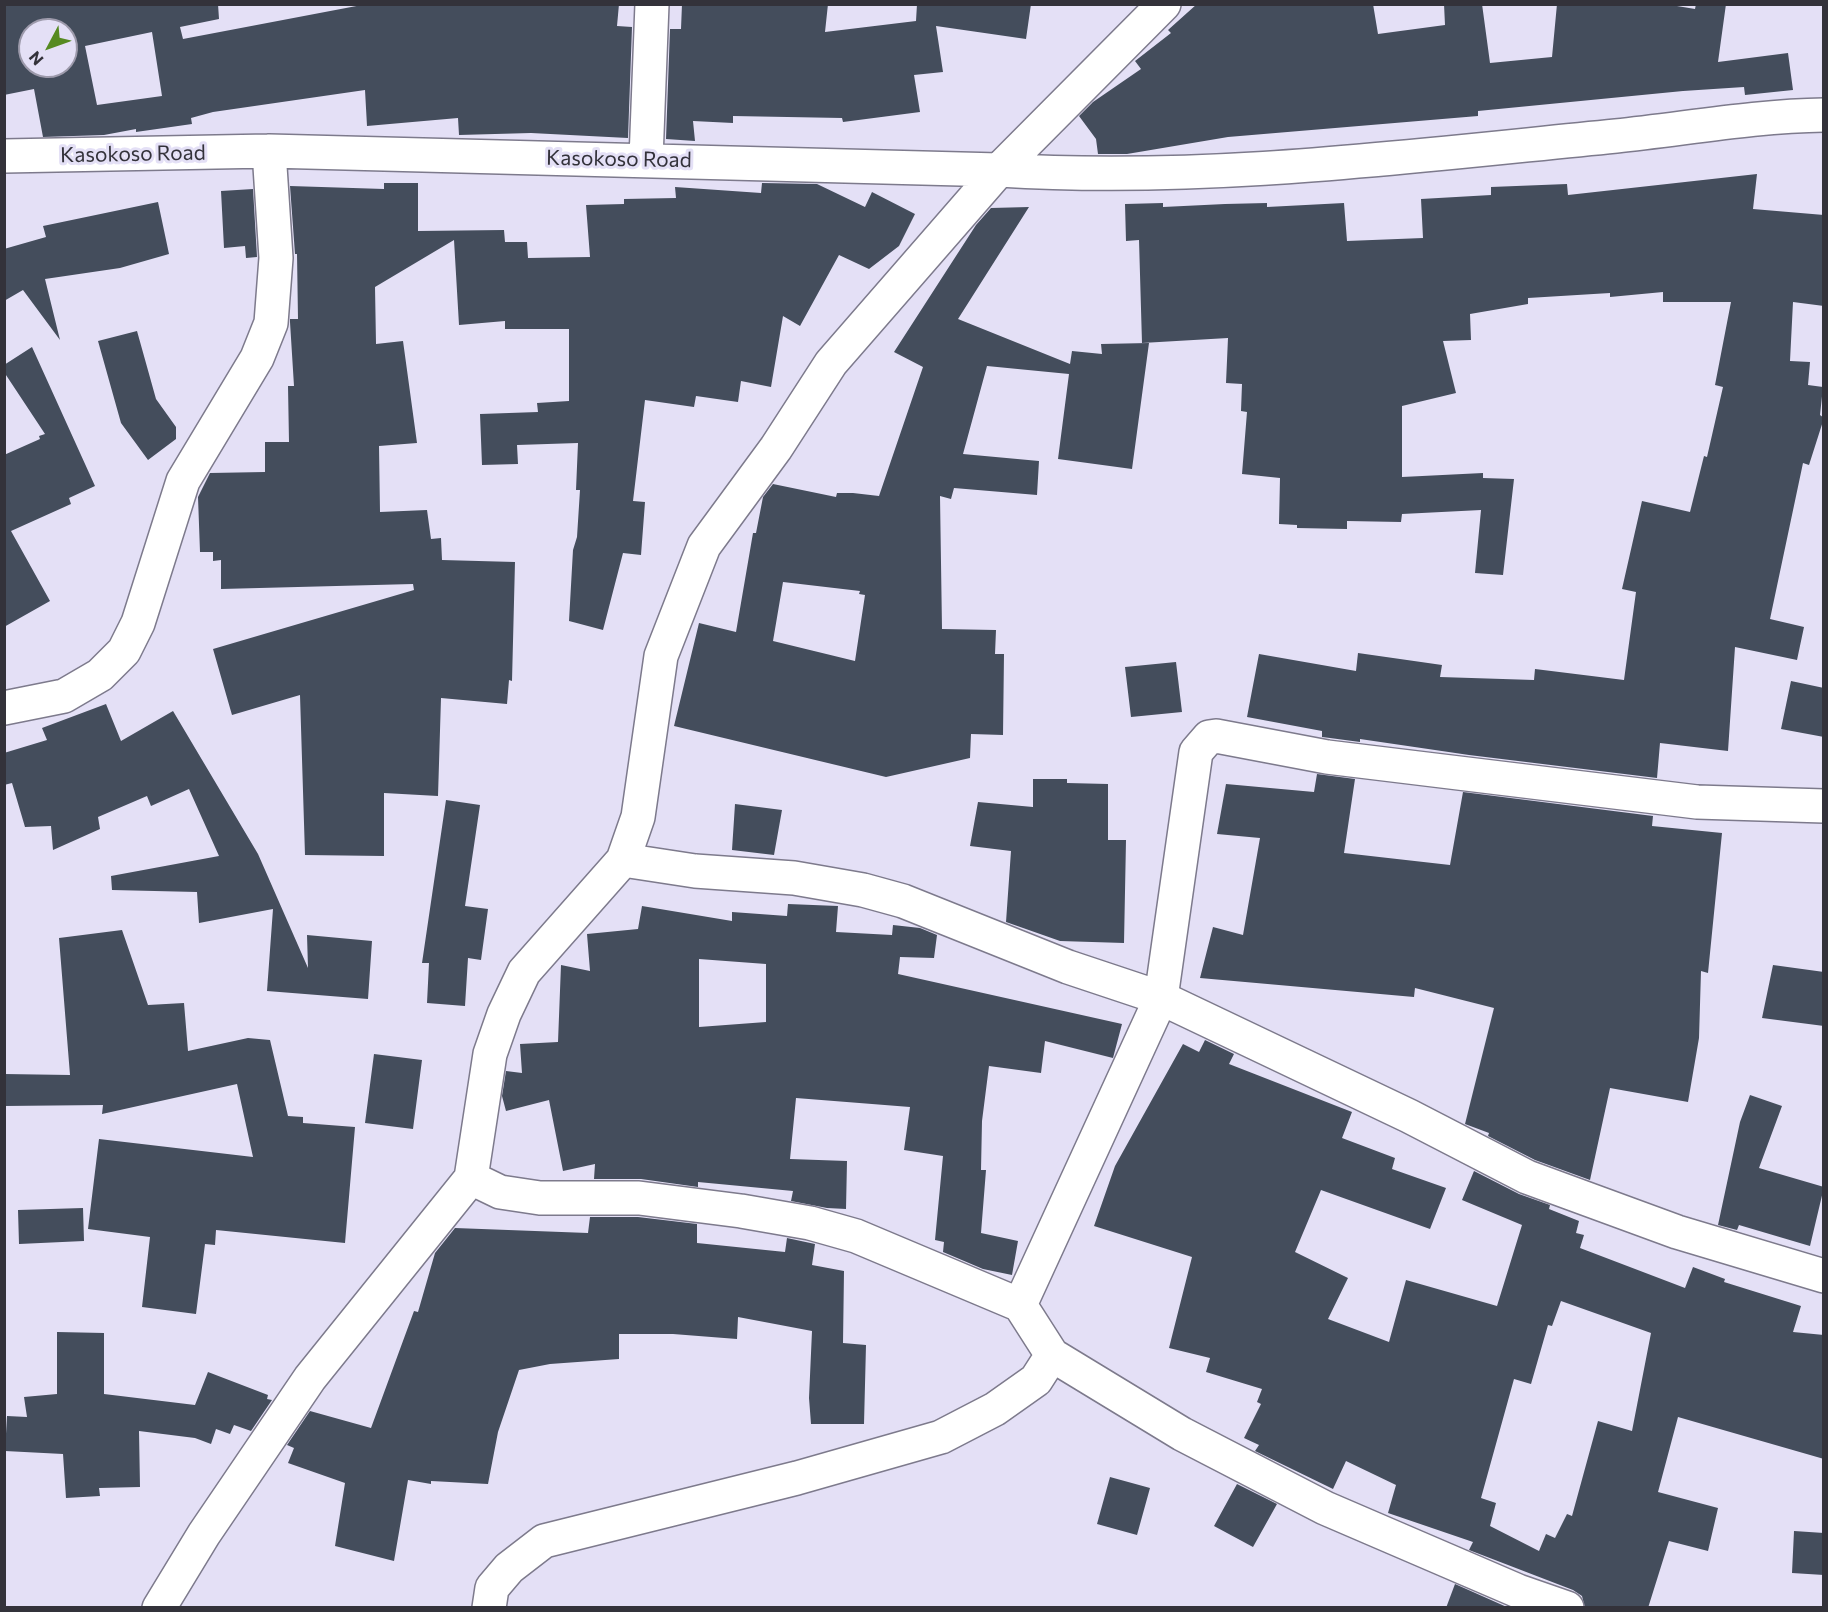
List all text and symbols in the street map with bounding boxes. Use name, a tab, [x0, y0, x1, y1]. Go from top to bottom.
north arrow	[18, 18, 78, 78]
text: N	[24, 48, 47, 70]
street label: Kasokoso Road	[60, 140, 206, 168]
street label: Kasokoso Road	[546, 145, 692, 173]

